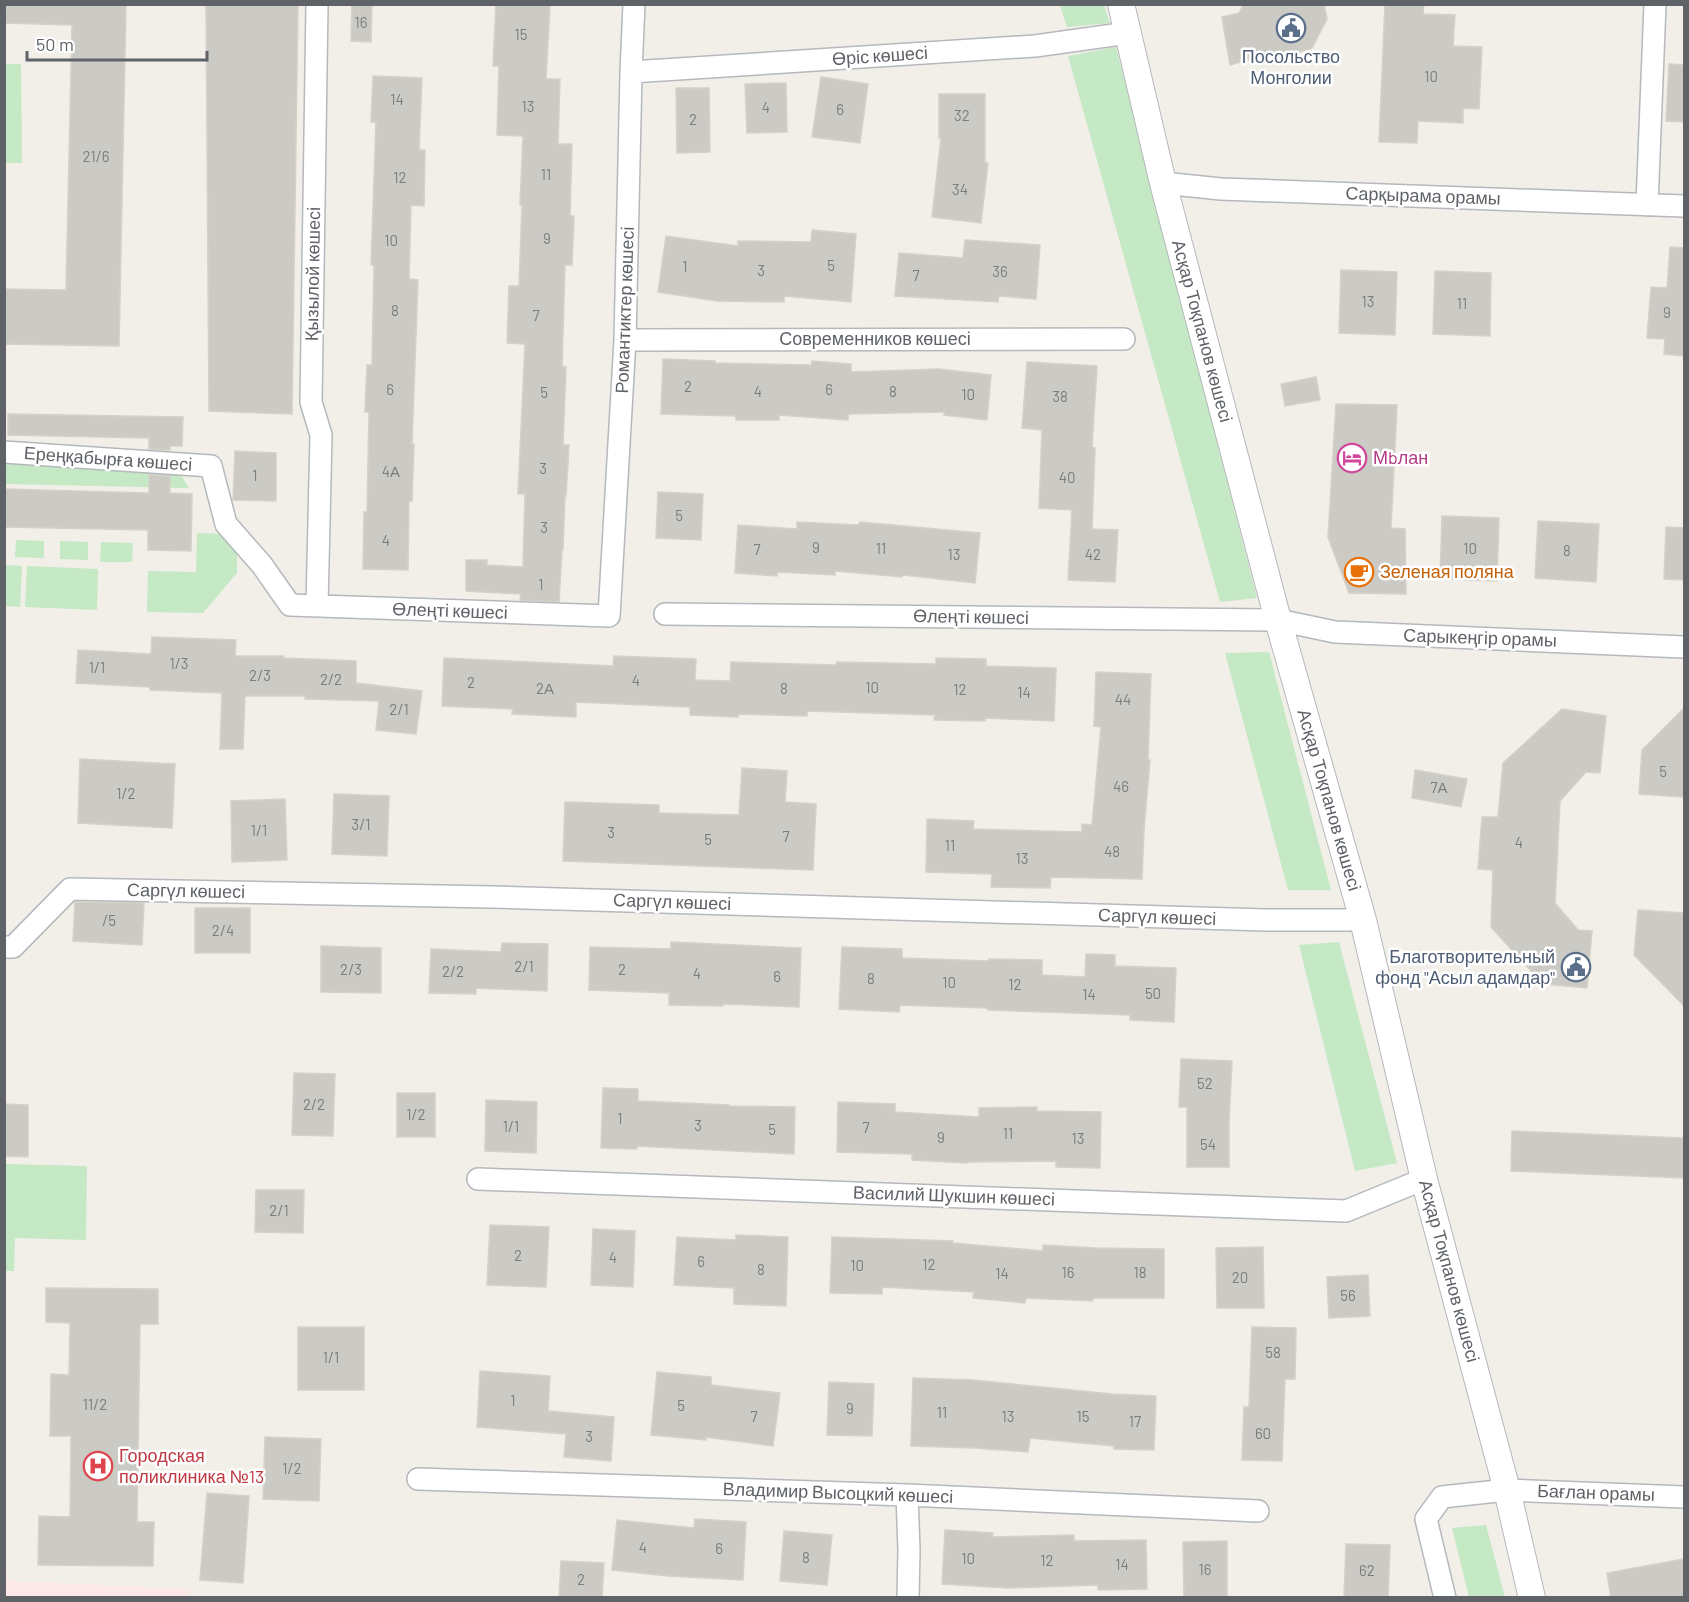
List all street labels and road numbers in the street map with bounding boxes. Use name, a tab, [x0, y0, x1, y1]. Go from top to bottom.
street label: Өріс көшесі	[831, 41, 929, 69]
street label: Сарқырама орамы	[1345, 181, 1501, 209]
street label: Қызылой көшесі	[300, 207, 324, 341]
street label: Романтиктер көшесі	[610, 226, 638, 394]
street label: Асқар Тоқпанов көшесі	[1168, 237, 1238, 424]
street label: Современников көшесі	[779, 327, 971, 349]
street label: Ереңқабырға көшесі	[23, 441, 193, 475]
street label: Өлеңті көшесі	[392, 597, 508, 623]
street label: Өлеңті көшесі	[913, 604, 1029, 628]
street label: Сарыкеңгір орамы	[1403, 623, 1557, 651]
street label: Асқар Тоқпанов көшесі	[1293, 706, 1366, 893]
street label: Саргүл көшесі	[127, 878, 245, 902]
street label: Саргүл көшесі	[613, 888, 731, 914]
street label: Саргүл көшесі	[1098, 903, 1216, 929]
street label: Асқар Тоқпанов көшесі	[1415, 1177, 1485, 1364]
street label: Василий Шукшин көшесі	[853, 1180, 1055, 1210]
street label: Владимир Высоцкий көшесі	[722, 1477, 954, 1507]
street label: Бағлан орамы	[1537, 1479, 1655, 1505]

